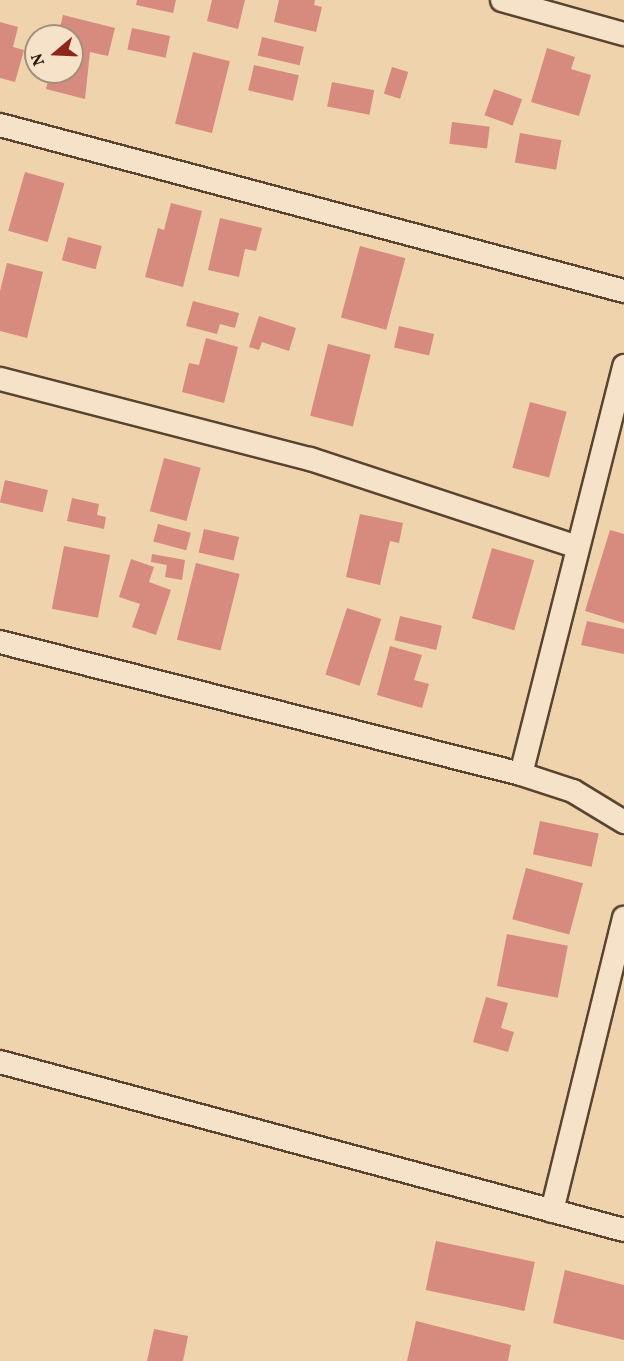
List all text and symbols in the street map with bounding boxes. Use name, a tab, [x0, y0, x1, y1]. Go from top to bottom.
north arrow	[24, 24, 84, 84]
text: N	[27, 50, 51, 68]

